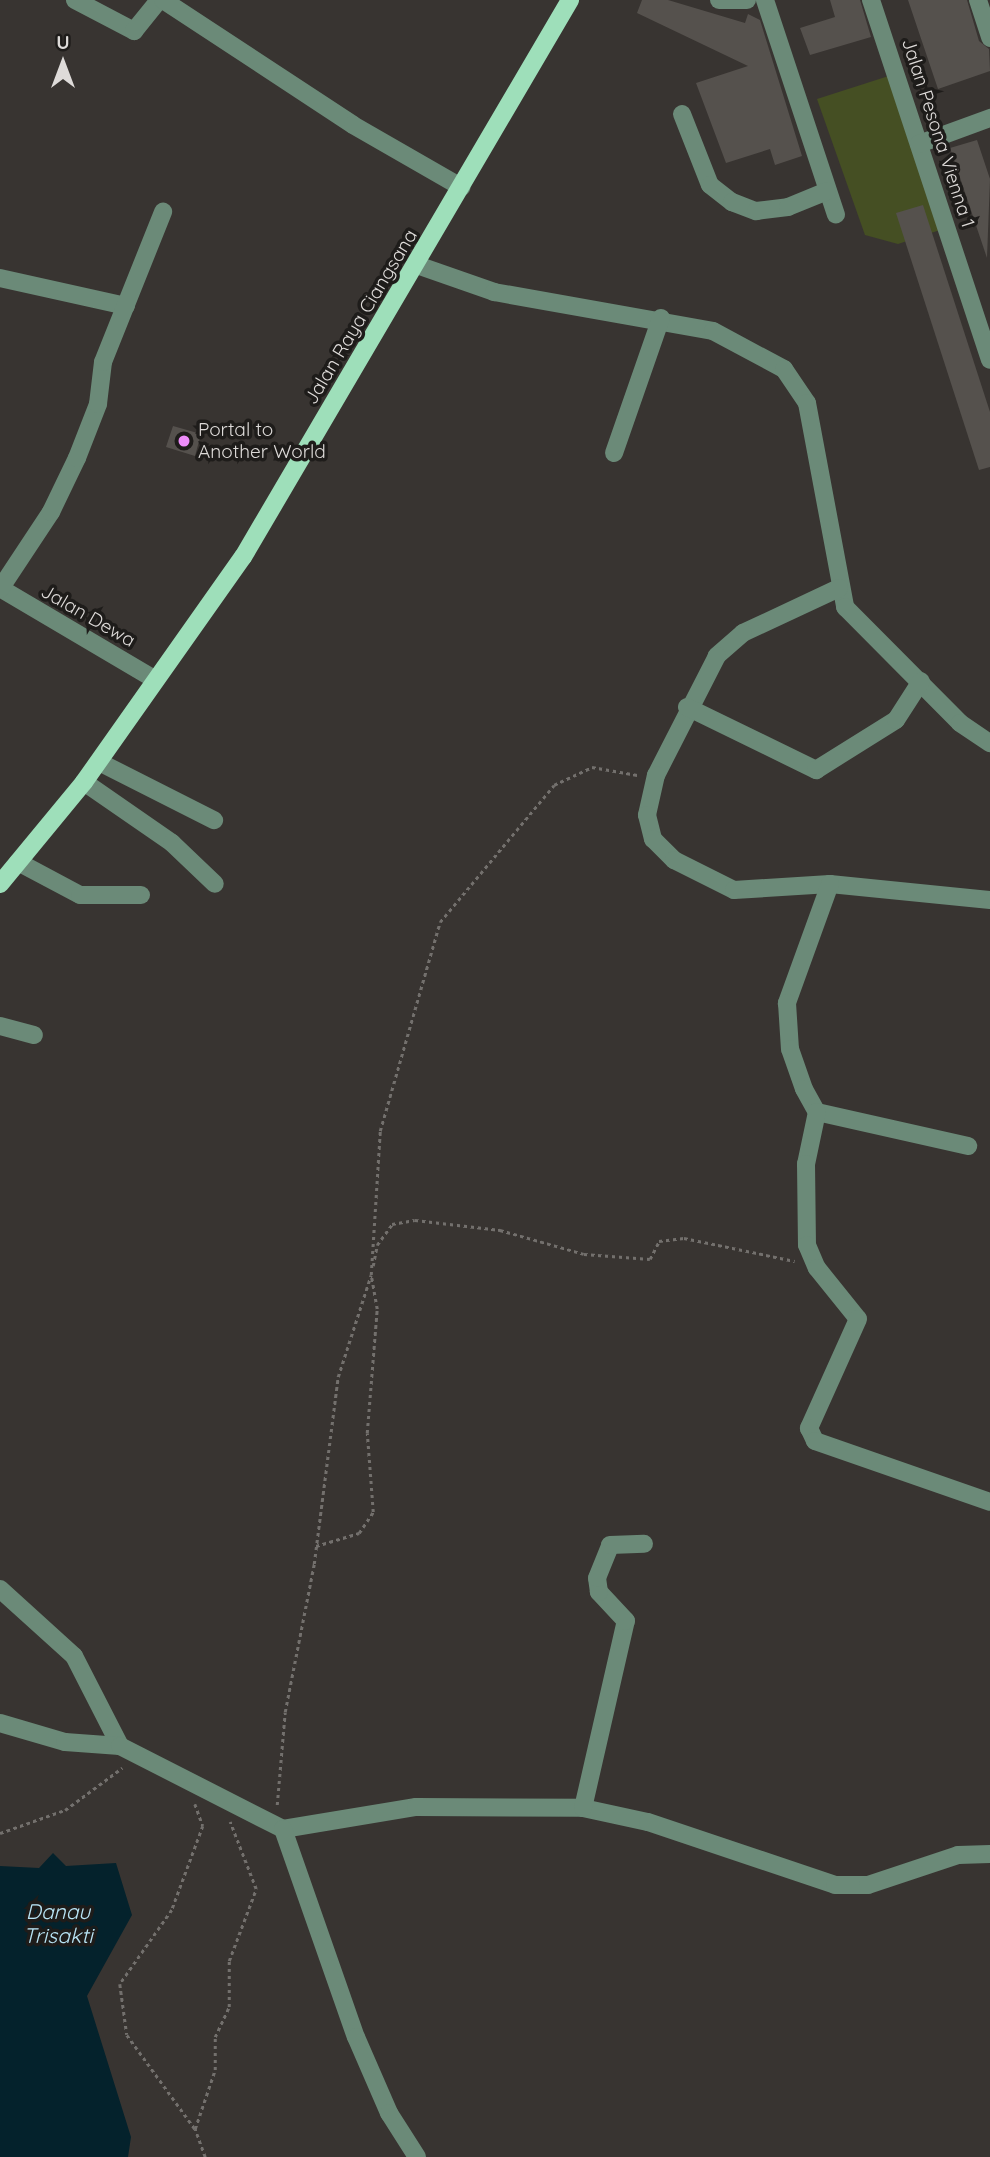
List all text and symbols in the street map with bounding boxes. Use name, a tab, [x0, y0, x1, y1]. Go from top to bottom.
north arrow	[28, 28, 98, 98]
text: U	[56, 30, 70, 54]
street label: Jalan Pesona Vienna 1	[897, 36, 979, 230]
street label: Jalan Raya Ciangsana	[300, 225, 422, 409]
place label: Portal to Another World	[198, 419, 326, 463]
marker: Portal to Another World	[176, 433, 192, 449]
street label: Jalan Dewa	[37, 580, 139, 652]
water label: Danau Trisakti	[23, 1898, 93, 1948]

